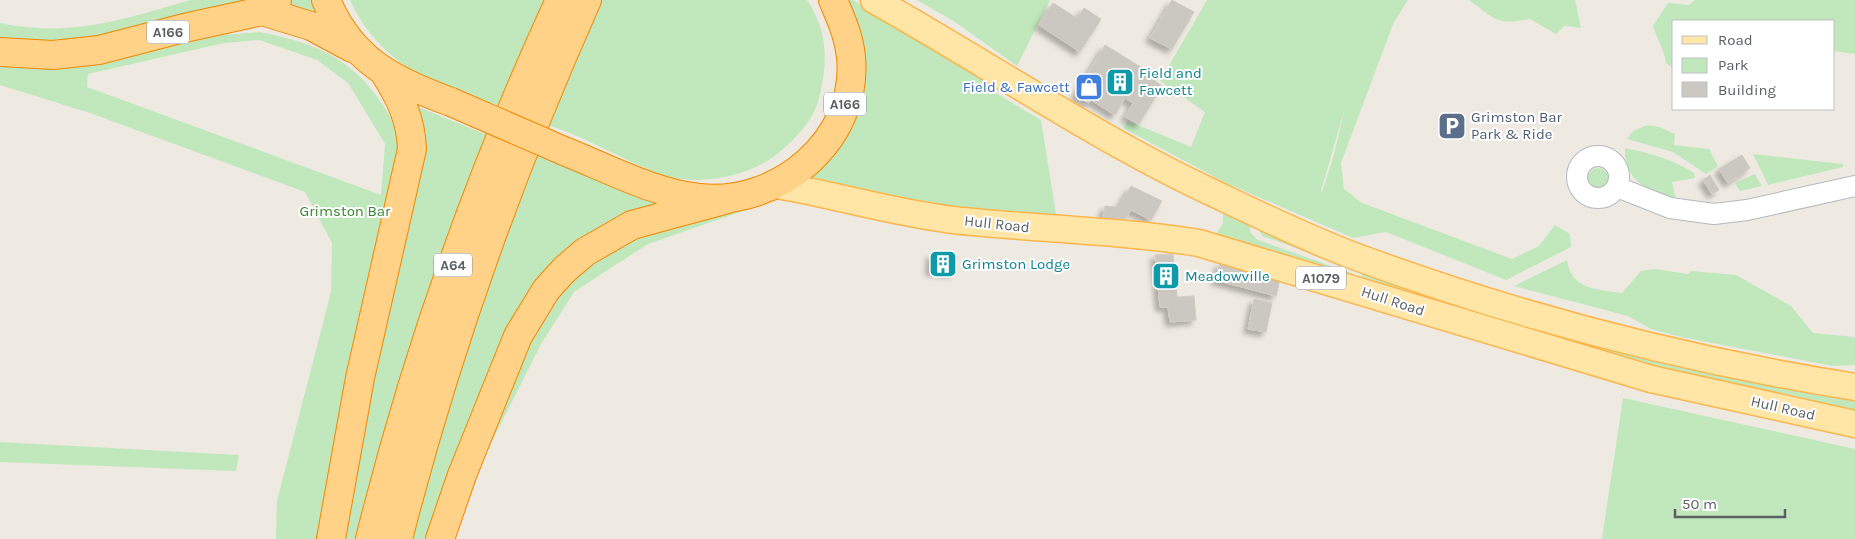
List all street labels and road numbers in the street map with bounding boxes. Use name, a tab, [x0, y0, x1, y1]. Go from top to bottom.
road number: A166	[147, 21, 189, 44]
road number: A166	[824, 92, 866, 116]
street label: Hull Road	[963, 212, 1031, 236]
road number: A64	[434, 254, 472, 276]
road number: A1079	[1296, 266, 1346, 290]
street label: Hull Road	[1359, 282, 1427, 320]
street label: Hull Road	[1749, 392, 1817, 424]

